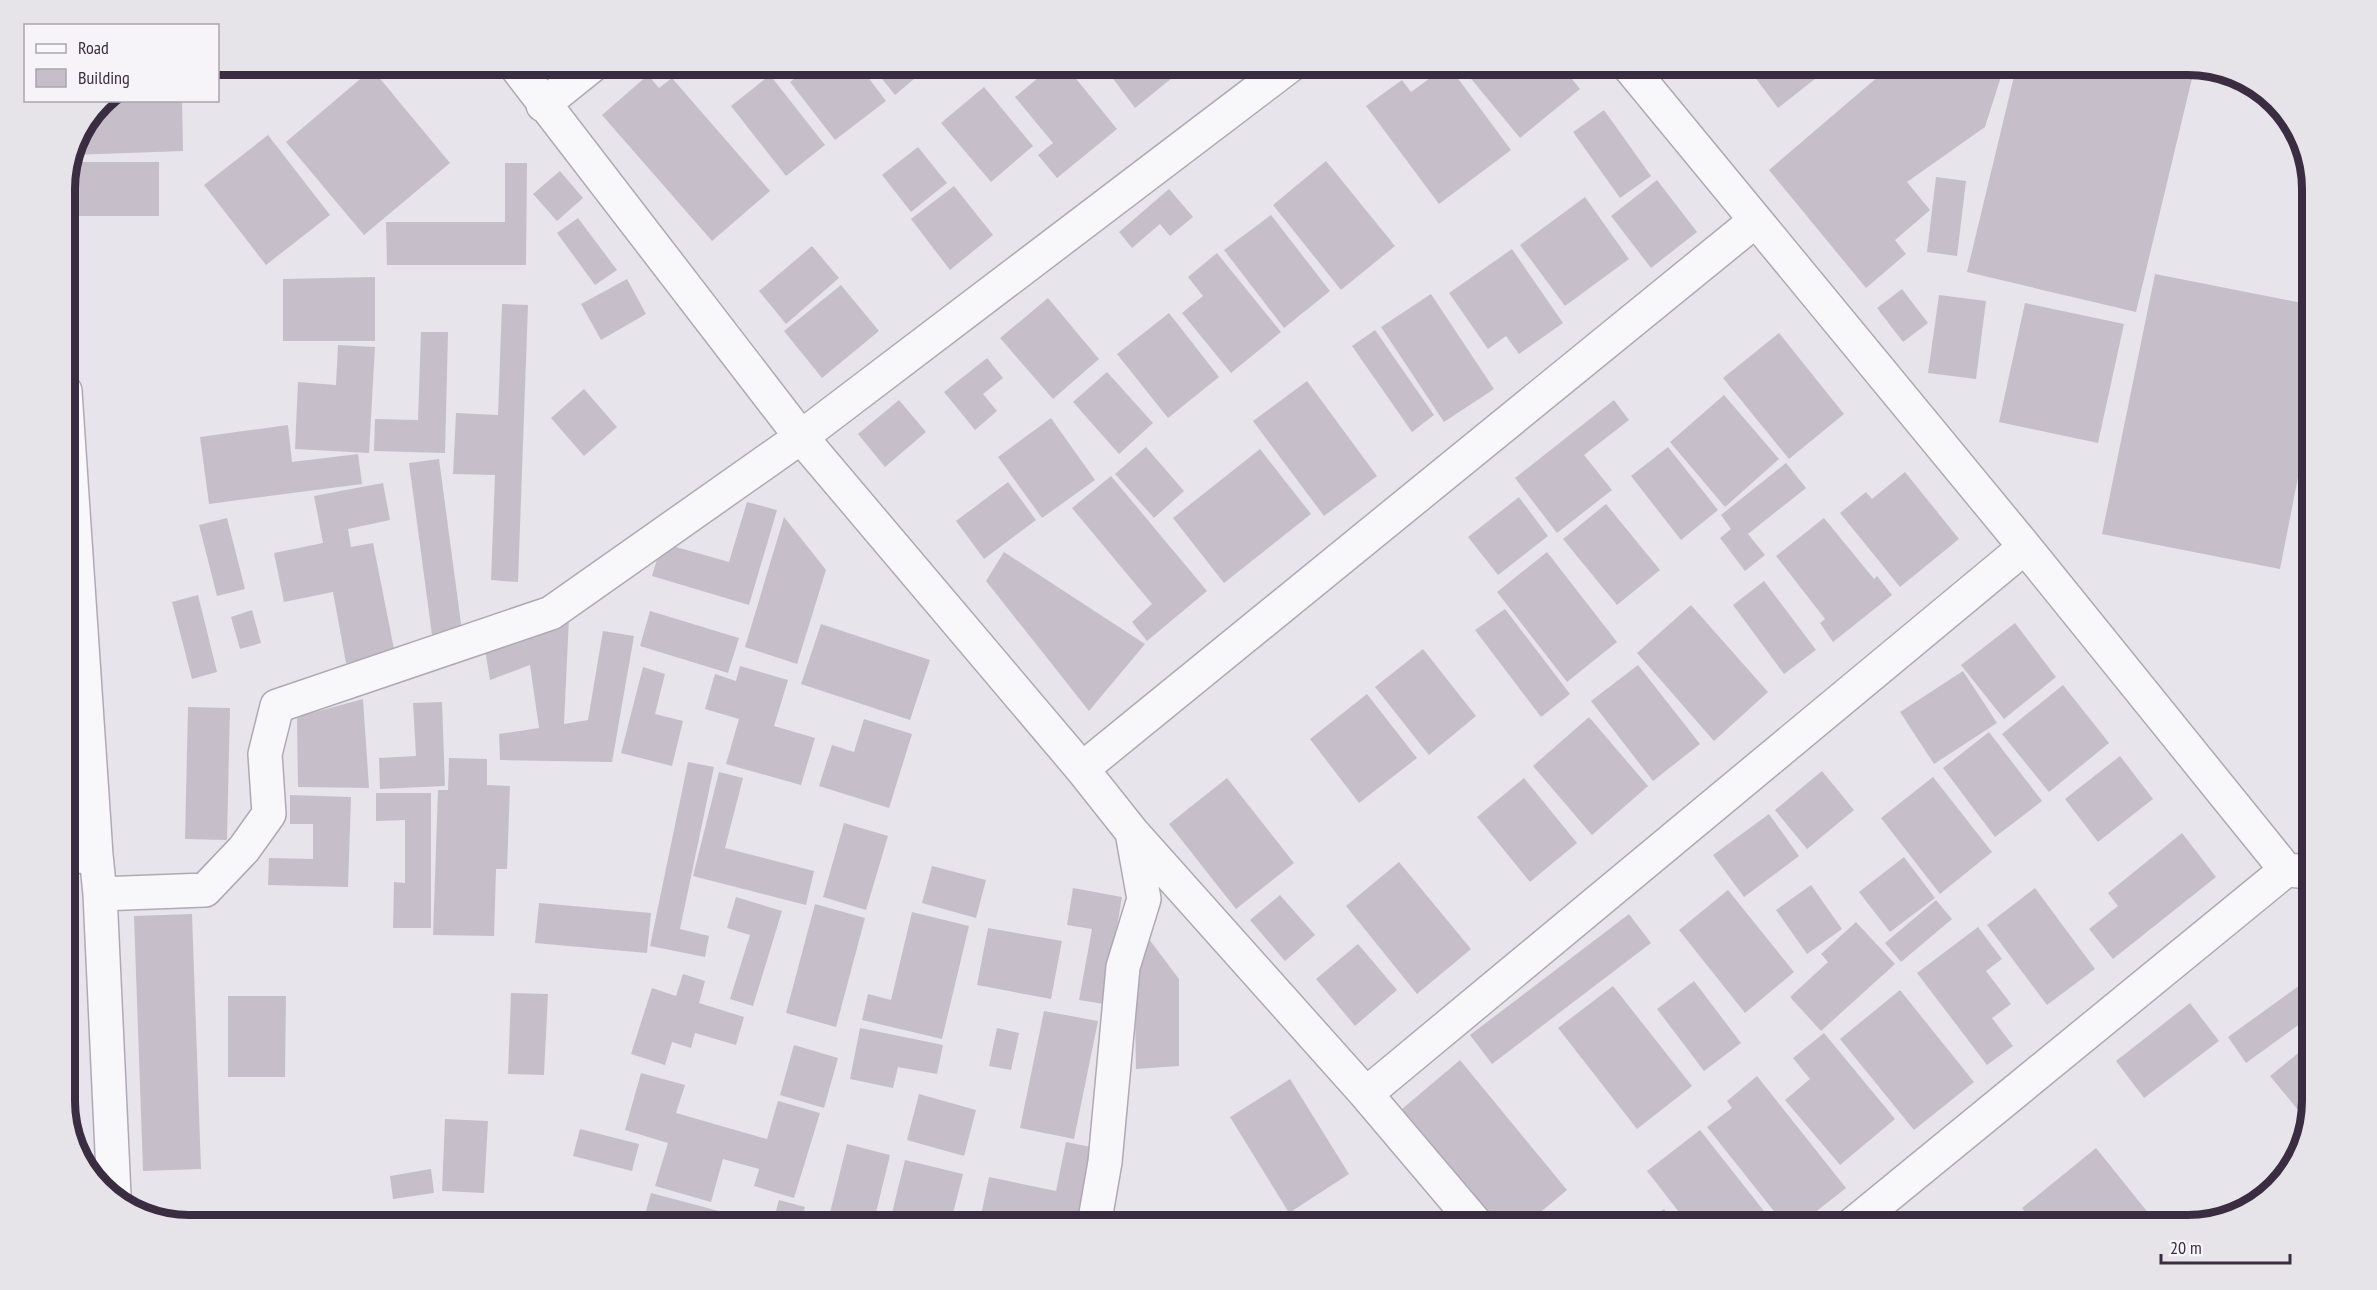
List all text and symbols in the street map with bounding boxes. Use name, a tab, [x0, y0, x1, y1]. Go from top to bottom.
legend	[24, 24, 219, 102]
text: Road	[78, 36, 109, 59]
text: Building	[78, 66, 130, 89]
scale bar	[2161, 1227, 2290, 1265]
text: 20 m	[2170, 1236, 2202, 1259]

